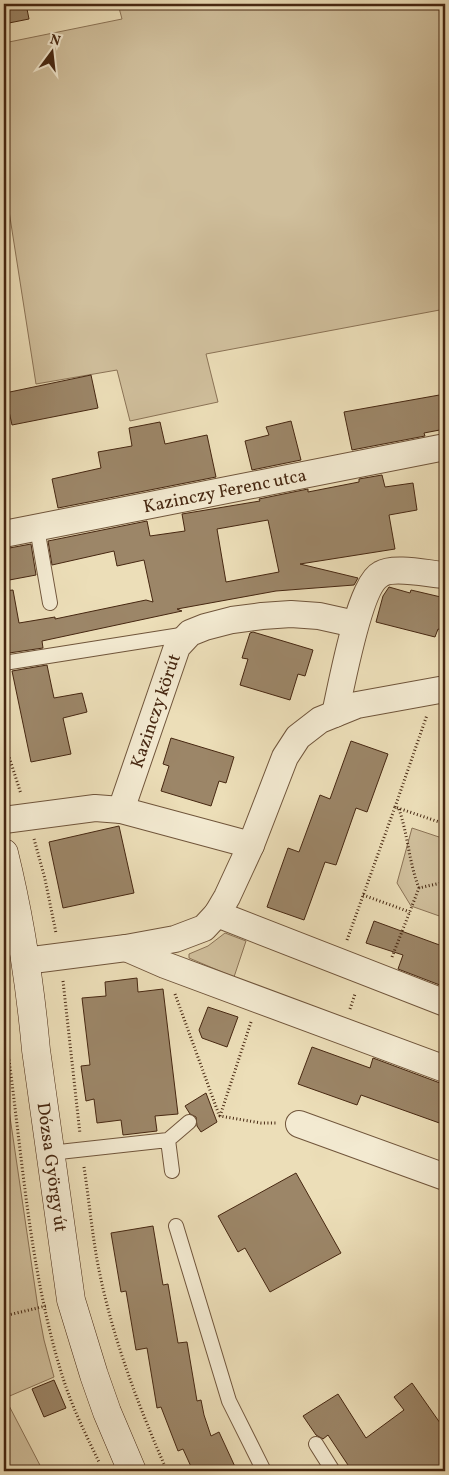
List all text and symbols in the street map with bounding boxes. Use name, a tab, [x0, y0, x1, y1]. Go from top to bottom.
north arrow	[28, 28, 78, 78]
text: N	[48, 30, 62, 51]
street label: Kazinczy Ferenc utca	[141, 464, 309, 520]
street label: Kazinczy körút	[125, 651, 188, 772]
street label: Dózsa György út	[29, 1101, 72, 1234]

